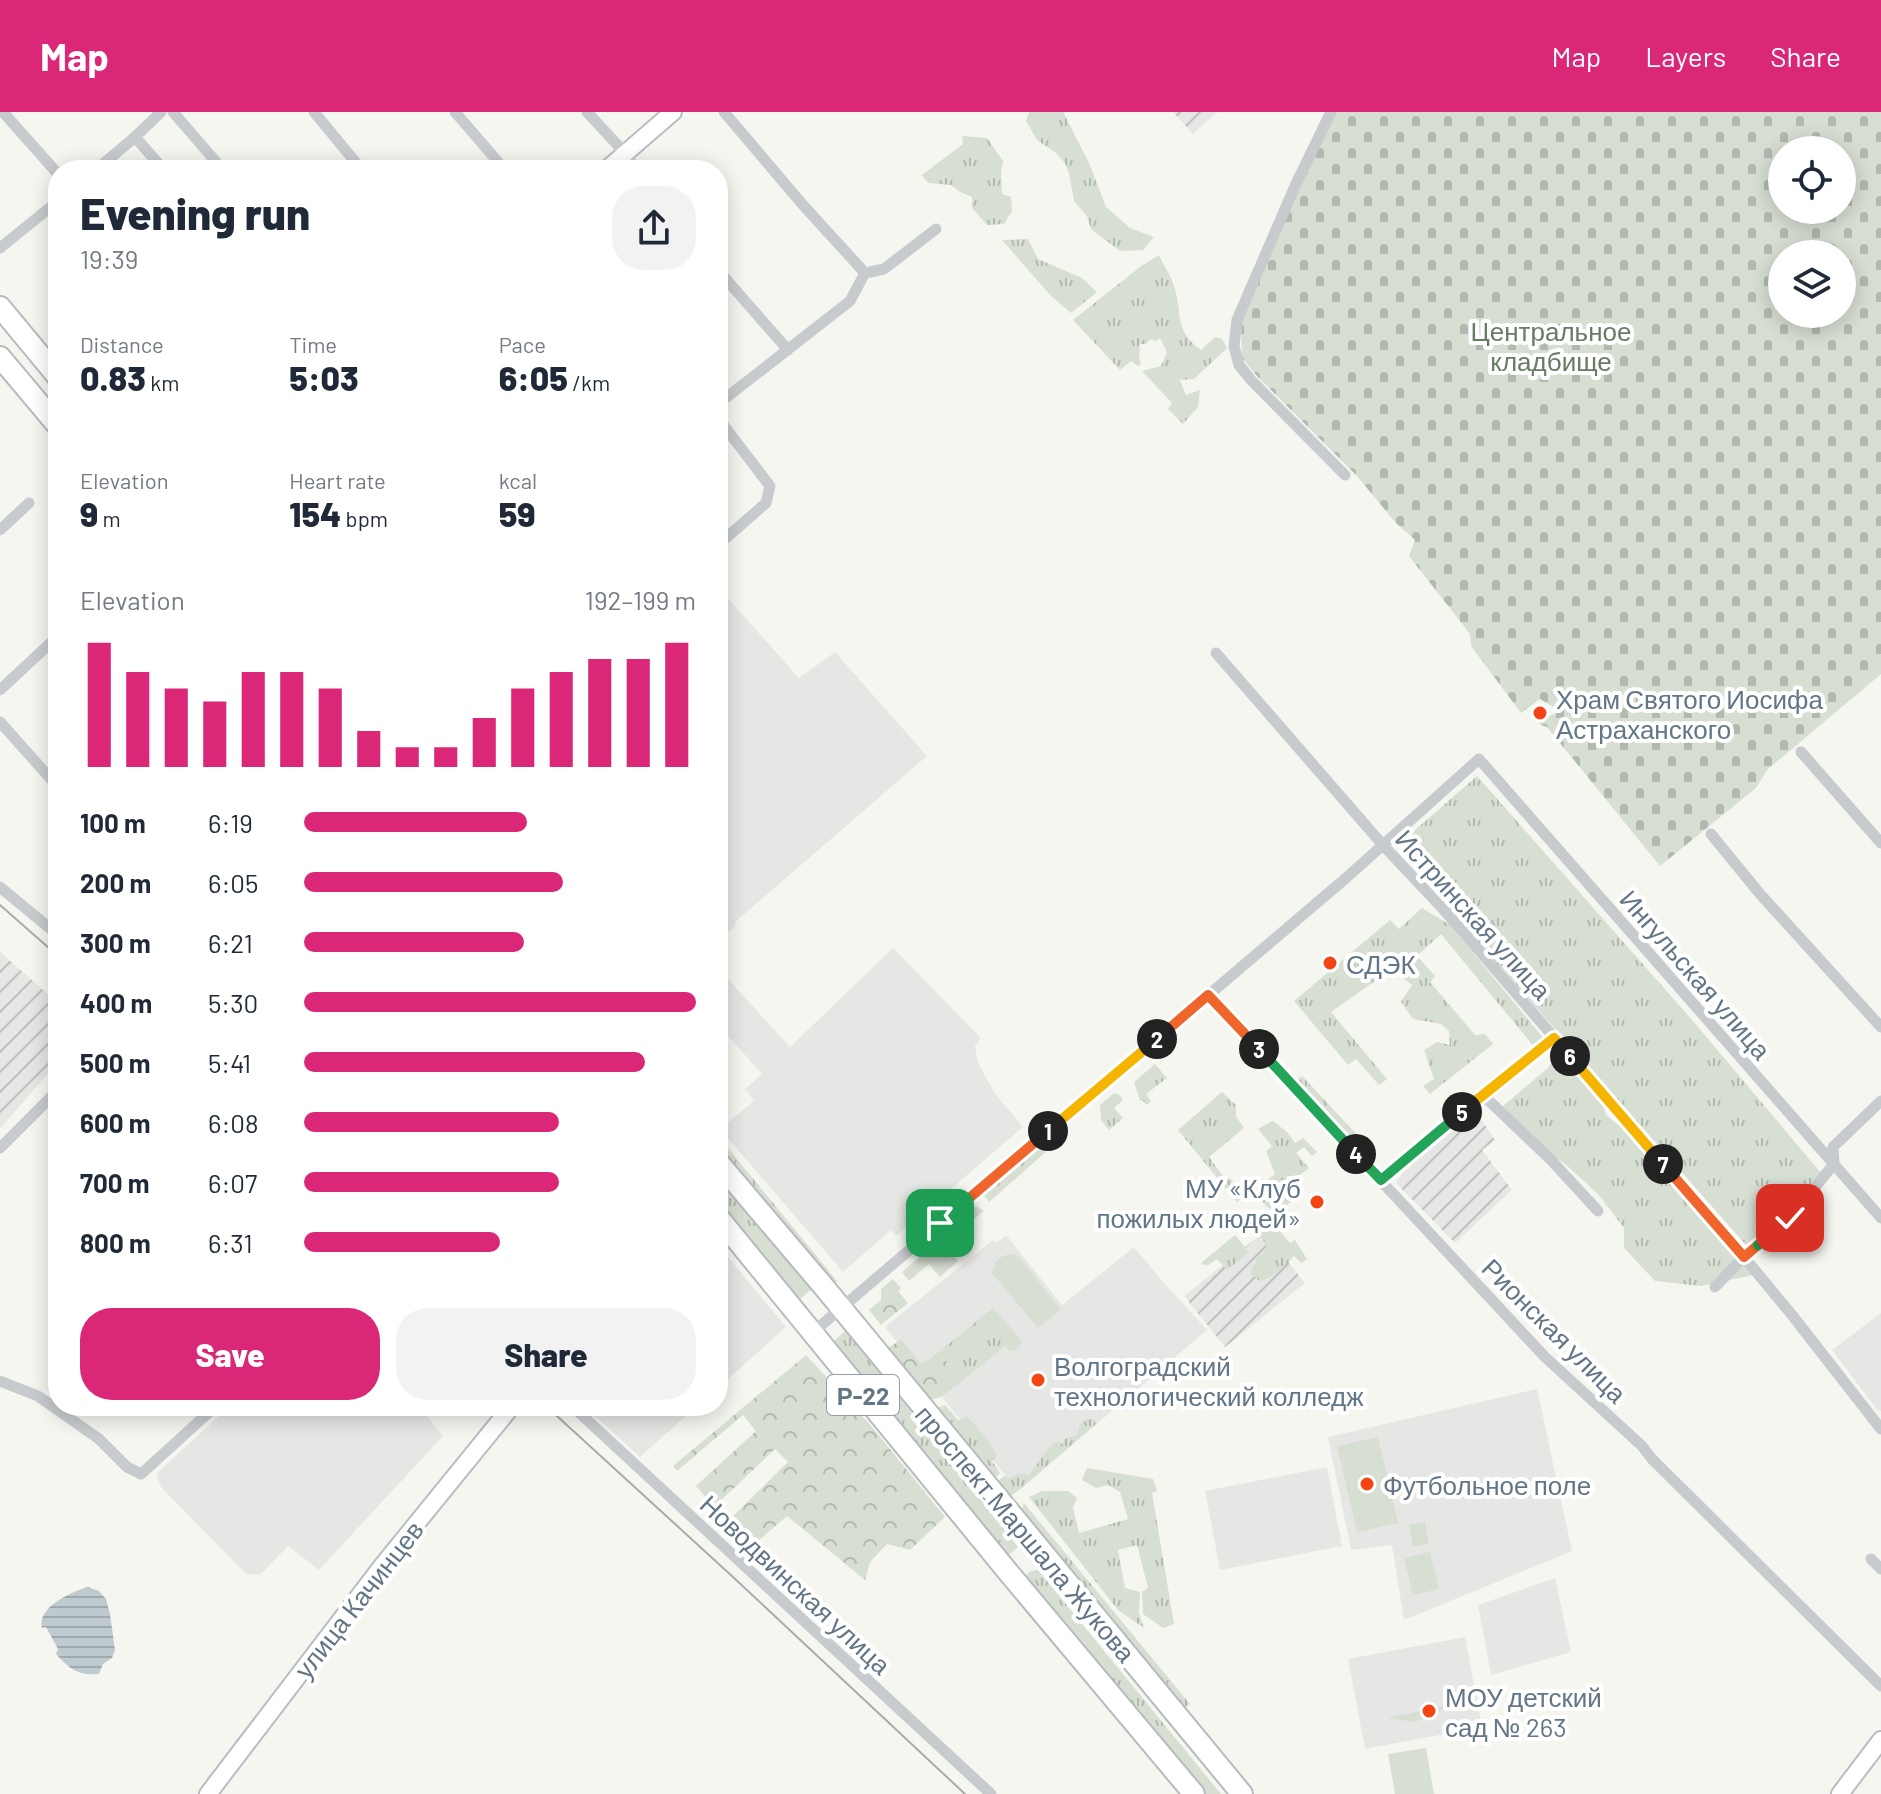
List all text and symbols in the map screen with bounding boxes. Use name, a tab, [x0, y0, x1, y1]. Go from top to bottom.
text: Map	[40, 33, 109, 79]
text: Map	[1551, 39, 1601, 73]
text: Layers	[1645, 39, 1726, 73]
text: Share	[1770, 39, 1841, 73]
map controls	[1768, 136, 1856, 328]
button: locate	[1768, 136, 1856, 224]
text: Evening run	[80, 186, 310, 239]
button: share	[612, 186, 696, 270]
button: layers	[1768, 240, 1856, 328]
text: 19:39	[80, 243, 138, 274]
park label: Центральное кладбище	[1471, 315, 1631, 376]
text: Distance	[80, 331, 164, 357]
text: Time	[289, 331, 337, 357]
text: Pace	[499, 331, 546, 357]
text: 0.83	[80, 357, 146, 398]
text: 5:03	[289, 357, 359, 398]
text: 6:05	[499, 357, 568, 398]
text: km	[146, 369, 179, 395]
text: /km	[568, 369, 610, 395]
text: Elevation	[80, 467, 169, 493]
text: Heart rate	[289, 467, 386, 493]
text: kcal	[499, 467, 537, 493]
text: 9	[80, 493, 98, 534]
text: 154	[289, 493, 341, 534]
text: 59	[499, 493, 535, 534]
text: m	[98, 505, 121, 531]
text: bpm	[341, 505, 388, 531]
text: Elevation	[80, 584, 185, 615]
text: 192–199 m	[585, 584, 696, 615]
place label: Храм Святого Иосифа Астраханского	[1556, 683, 1823, 744]
marker: Храм Святого Иосифа Астраханского	[1531, 704, 1549, 722]
text: 100 m	[80, 807, 146, 838]
text: 6:19	[208, 807, 253, 838]
street label: Истринская улица	[1390, 823, 1559, 1005]
text: 200 m	[80, 867, 151, 898]
text: 6:05	[208, 867, 258, 898]
street label: Ингульская улица	[1614, 883, 1778, 1065]
text: 300 m	[80, 927, 151, 958]
text: 6:21	[208, 927, 253, 958]
place label: СДЭК	[1346, 948, 1416, 979]
marker: СДЭК	[1321, 954, 1339, 972]
text: 400 m	[80, 987, 152, 1018]
text: 5:30	[208, 987, 258, 1018]
pin: 2	[1137, 1019, 1177, 1059]
text: 2	[1151, 1026, 1163, 1052]
pin: 3	[1239, 1029, 1279, 1069]
text: 3	[1253, 1036, 1265, 1062]
pin: 6	[1550, 1036, 1590, 1076]
text: 6	[1564, 1043, 1576, 1069]
text: 500 m	[80, 1047, 151, 1078]
text: 5:41	[208, 1047, 251, 1078]
pin: 5	[1442, 1092, 1482, 1132]
text: 5	[1456, 1099, 1468, 1125]
text: 600 m	[80, 1107, 151, 1138]
text: 6:08	[208, 1107, 258, 1138]
pin: 1	[1028, 1111, 1068, 1151]
text: 1	[1044, 1118, 1052, 1144]
pin: 4	[1336, 1134, 1376, 1174]
text: 4	[1349, 1141, 1363, 1167]
pin: 7	[1643, 1144, 1683, 1184]
text: 7	[1658, 1151, 1668, 1177]
text: 700 m	[80, 1167, 149, 1198]
text: 6:07	[208, 1167, 257, 1198]
place label: МУ «Клуб пожилых людей»	[1096, 1172, 1301, 1233]
pin	[1756, 1184, 1824, 1252]
pin	[906, 1189, 974, 1257]
marker: МУ «Клуб пожилых людей»	[1308, 1193, 1326, 1211]
icon: check	[1768, 1196, 1812, 1240]
icon: arrive	[918, 1201, 962, 1245]
text: 800 m	[80, 1227, 151, 1258]
text: 6:31	[208, 1227, 253, 1258]
street label: Рионская улица	[1477, 1252, 1634, 1409]
button: Save	[80, 1308, 380, 1400]
button: Share	[396, 1308, 696, 1400]
place label: Волгоградский технологический колледж	[1054, 1350, 1364, 1411]
marker: Волгоградский технологический колледж	[1029, 1371, 1047, 1389]
road number: Р-22	[827, 1375, 899, 1415]
street label: проспект Маршала Жукова	[910, 1398, 1143, 1668]
place label: Футбольное поле	[1383, 1469, 1591, 1500]
marker: Футбольное поле	[1358, 1475, 1376, 1493]
street label: Новодвинская улица	[694, 1488, 898, 1681]
street label: улица Качинцев	[287, 1514, 429, 1684]
place label: МОУ детский сад № 263	[1445, 1681, 1602, 1742]
marker: МОУ детский сад № 263	[1420, 1702, 1438, 1720]

